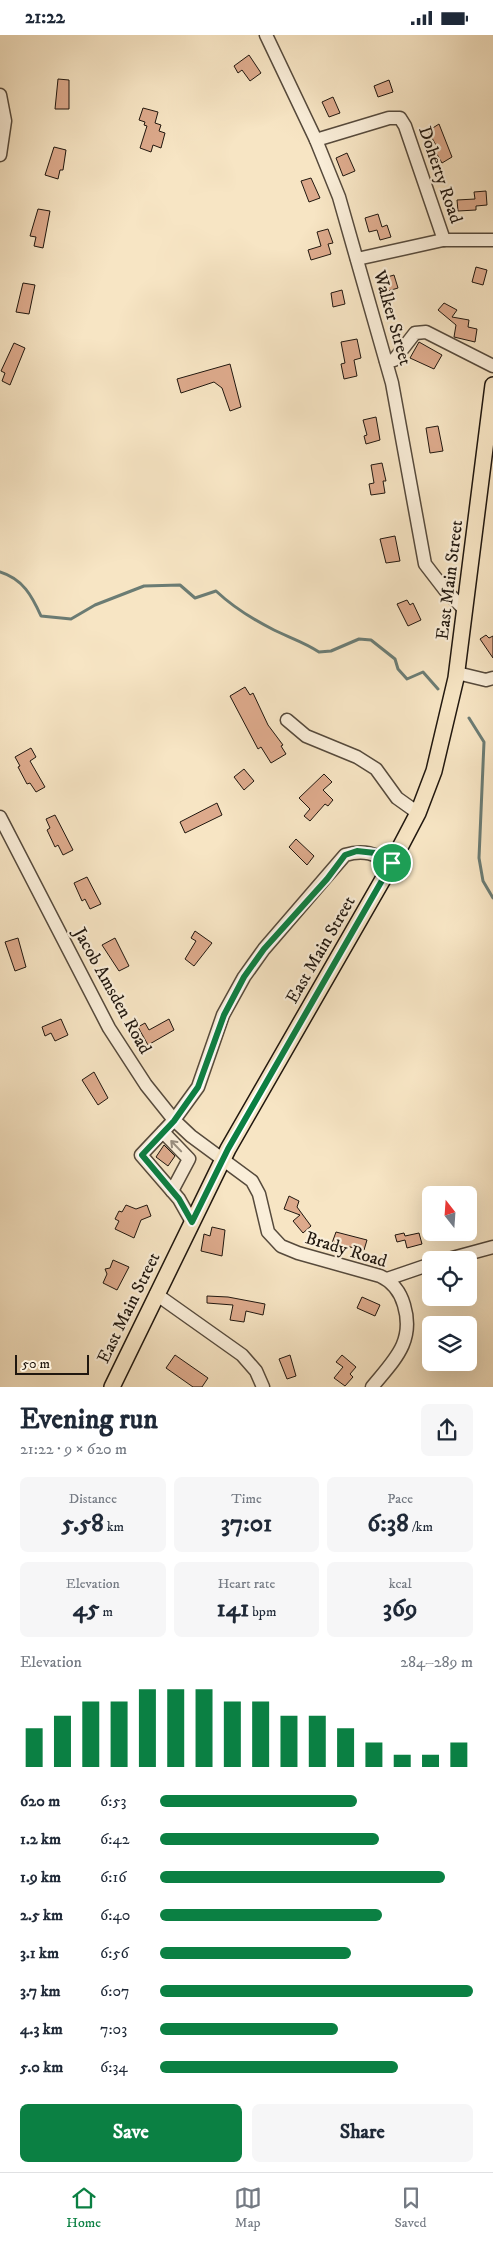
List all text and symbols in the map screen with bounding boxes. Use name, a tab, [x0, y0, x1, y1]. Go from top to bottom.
text: 21:22	[25, 6, 65, 29]
street label: Doherty Road	[413, 124, 467, 226]
street label: Walker Street	[368, 267, 416, 368]
street label: East Main Street	[432, 519, 468, 641]
pin	[371, 842, 413, 884]
icon: arrive	[378, 849, 406, 877]
street label: East Main Street	[281, 892, 361, 1008]
street label: Jacob Amsden Road	[67, 922, 156, 1058]
one-way arrow	[170, 1139, 182, 1152]
north arrow	[422, 1186, 478, 1241]
map controls	[422, 1186, 477, 1371]
street label: Brady Road	[303, 1227, 389, 1273]
street label: East Main Street	[93, 1249, 165, 1367]
button: locate	[422, 1251, 477, 1306]
button: layers	[422, 1316, 477, 1371]
scale bar	[15, 1352, 89, 1375]
text: 50 m	[22, 1355, 50, 1373]
text: Evening run	[20, 1402, 158, 1437]
button: share	[421, 1404, 473, 1456]
text: 21:22 · 9 × 620 m	[20, 1439, 127, 1459]
text: Distance	[69, 1490, 117, 1508]
text: Time	[231, 1490, 262, 1508]
text: Pace	[387, 1490, 413, 1508]
text: 5.58	[62, 1508, 104, 1539]
text: 37:01	[221, 1508, 272, 1539]
text: 6:38	[367, 1508, 409, 1539]
text: km	[104, 1518, 124, 1536]
text: /km	[409, 1518, 433, 1536]
text: Elevation	[66, 1575, 120, 1593]
text: Heart rate	[218, 1575, 275, 1593]
text: kcal	[389, 1575, 412, 1593]
text: 45	[73, 1593, 99, 1624]
text: 141	[217, 1593, 249, 1624]
text: 369	[383, 1593, 418, 1624]
text: m	[99, 1603, 113, 1621]
text: bpm	[249, 1603, 276, 1621]
text: Elevation	[20, 1652, 82, 1672]
text: 284–289 m	[400, 1652, 473, 1672]
text: 620 m	[20, 1791, 60, 1811]
text: 6:53	[100, 1791, 126, 1811]
text: 1.2 km	[20, 1829, 61, 1849]
text: 6:42	[100, 1829, 130, 1849]
text: 1.9 km	[20, 1867, 61, 1887]
text: 6:16	[100, 1867, 127, 1887]
text: 2.5 km	[20, 1905, 63, 1925]
text: 6:40	[100, 1905, 130, 1925]
text: 3.1 km	[20, 1943, 59, 1963]
text: 6:56	[100, 1943, 129, 1963]
text: 3.7 km	[20, 1981, 61, 2001]
text: 6:07	[100, 1981, 130, 2001]
text: 4.3 km	[20, 2019, 63, 2039]
text: 7:03	[100, 2019, 127, 2039]
text: 5.0 km	[20, 2057, 63, 2077]
text: 6:34	[100, 2057, 128, 2077]
button: Save	[20, 2104, 242, 2162]
button: Share	[252, 2104, 473, 2162]
tab: Home	[66, 2184, 101, 2232]
tab: Map	[234, 2184, 262, 2232]
tab: Saved	[394, 2184, 427, 2232]

